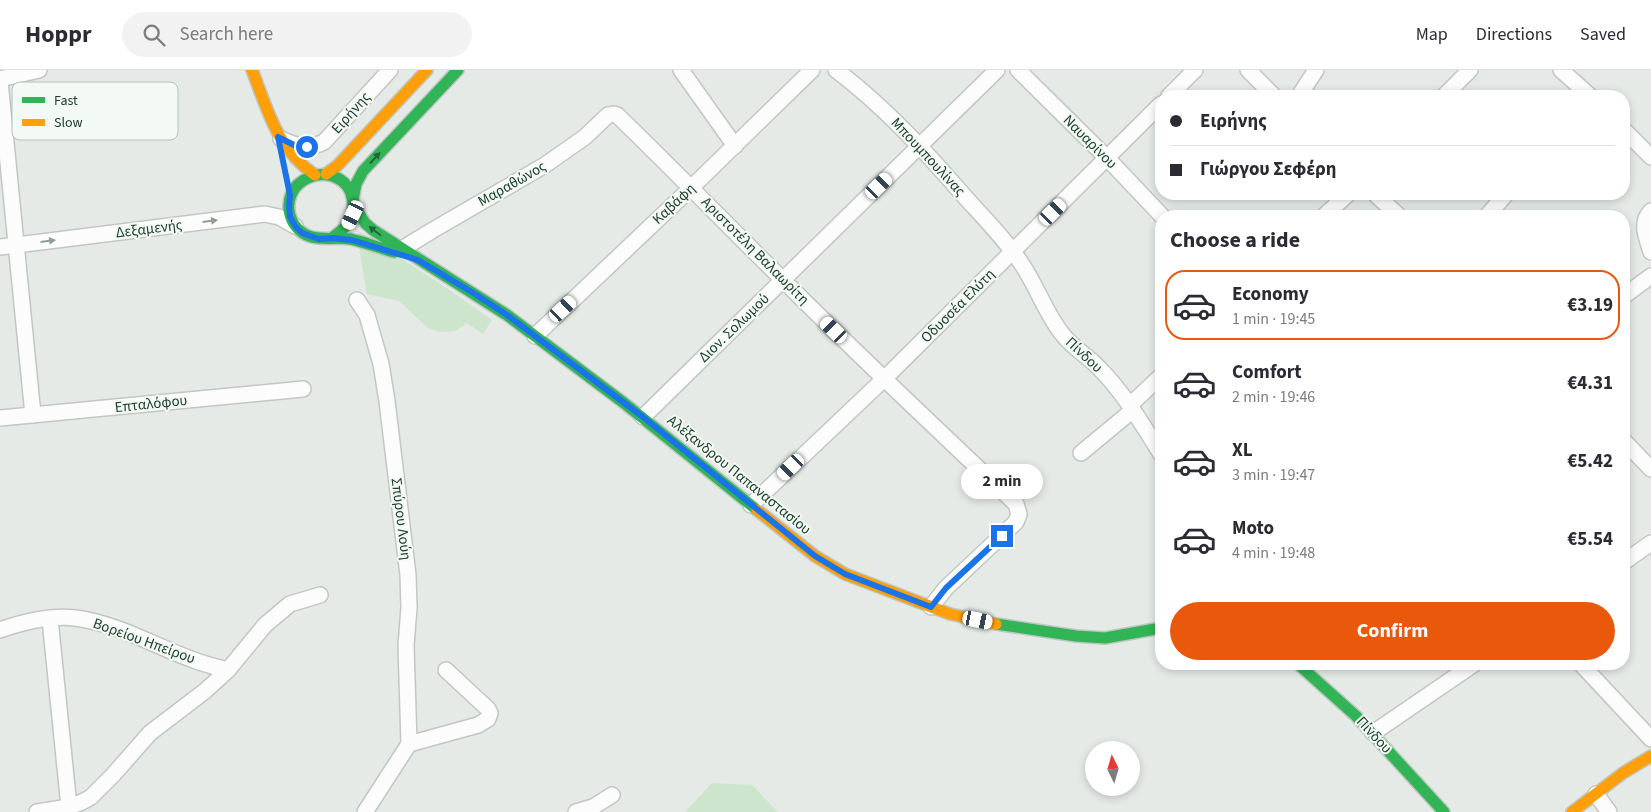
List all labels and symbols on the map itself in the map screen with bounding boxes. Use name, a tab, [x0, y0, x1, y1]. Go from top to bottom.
legend	[12, 82, 178, 140]
street label: Ειρήνης	[327, 87, 376, 139]
text: Fast	[54, 91, 78, 111]
street label: Ναυαρίνου	[1058, 110, 1122, 174]
text: Slow	[54, 113, 83, 133]
street label: Μπουμπουλίνας	[886, 113, 970, 201]
route start	[296, 136, 318, 158]
one-way arrow	[369, 153, 381, 165]
street label: Μαραθώνος	[474, 156, 550, 212]
car	[862, 170, 895, 202]
street label: Καβάφη	[648, 179, 700, 229]
street label: Αριστοτέλη Βαλαωρίτη	[696, 192, 814, 310]
car	[1037, 196, 1068, 228]
car	[339, 198, 366, 232]
street label: Δεξαμενής	[115, 214, 184, 244]
one-way arrow	[202, 217, 218, 225]
one-way arrow	[368, 226, 382, 236]
one-way arrow	[41, 237, 57, 245]
street label: Οδυσσέα Ελύτη	[916, 264, 1000, 348]
street label: Διον. Σολωμού	[694, 289, 774, 367]
car	[546, 293, 579, 325]
car	[817, 314, 850, 346]
street label: Πίνδου	[1061, 332, 1107, 378]
street label: Επταλόφου	[114, 390, 188, 418]
street label: Αλέξανδρου Παπαναστασίου	[663, 410, 815, 540]
car	[774, 451, 807, 483]
callout: 2 min	[961, 464, 1043, 498]
street label: Σπύρου Λούη	[386, 477, 416, 561]
route end	[991, 525, 1013, 547]
car	[961, 610, 994, 630]
street label: Βορείου Ηπείρου	[90, 613, 198, 669]
street label: Πίνδου	[1351, 712, 1397, 758]
north arrow	[1085, 741, 1140, 796]

